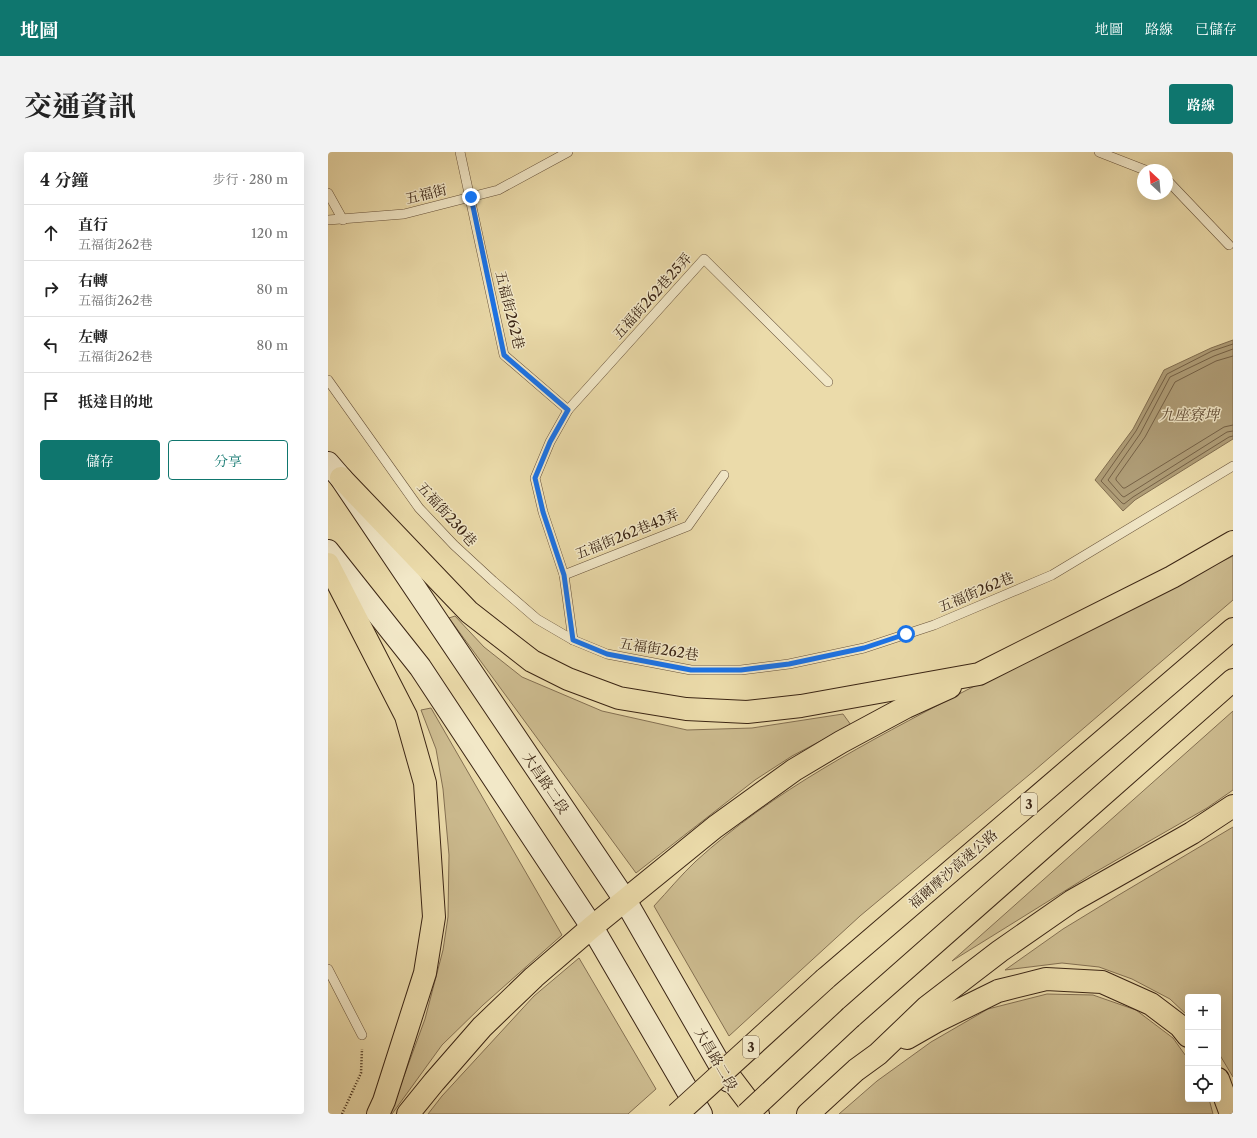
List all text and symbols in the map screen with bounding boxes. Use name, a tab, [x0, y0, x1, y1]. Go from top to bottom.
text: 地圖	[20, 19, 58, 42]
text: 地圖	[1095, 20, 1123, 38]
text: 路線	[1145, 20, 1173, 38]
text: 已儲存	[1195, 20, 1237, 38]
button: 路線	[1169, 84, 1233, 124]
text: 交通資訊	[24, 89, 136, 123]
north arrow	[1137, 164, 1173, 200]
text: 4 分鐘	[40, 170, 88, 190]
text: 步行 · 280 m	[212, 171, 288, 187]
street label: 五福街	[403, 180, 449, 208]
route end	[462, 188, 480, 206]
text: 直行	[78, 215, 108, 234]
icon: ahead	[40, 222, 62, 244]
text: 120 m	[251, 225, 288, 241]
text: 五福街262巷	[78, 236, 153, 252]
street label: 五福街262巷25弄	[609, 249, 695, 343]
street label: 五福街262巷	[492, 269, 528, 351]
text: 右轉	[78, 271, 108, 290]
icon: right	[40, 278, 62, 300]
text: 80 m	[256, 281, 288, 297]
text: 五福街262巷	[78, 292, 153, 308]
text: 左轉	[78, 327, 108, 346]
icon: left	[40, 334, 62, 356]
text: 80 m	[256, 337, 288, 353]
text: 五福街262巷	[78, 348, 153, 364]
icon: arrive	[40, 390, 62, 412]
text: 抵達目的地	[78, 392, 153, 411]
water label: 九座寮埤	[1159, 405, 1221, 424]
button: 儲存	[40, 440, 160, 480]
button: 分享	[168, 440, 288, 480]
street label: 五福街230巷	[413, 478, 481, 550]
street label: 五福街262巷43弄	[573, 505, 681, 563]
street label: 五福街262巷	[936, 568, 1016, 616]
route start	[897, 625, 915, 643]
street label: 五福街262巷	[618, 634, 700, 664]
street label: 大昌路二段	[519, 749, 573, 817]
road number: 3	[1021, 793, 1037, 815]
street label: 福爾摩沙高速公路	[905, 825, 1001, 913]
map controls	[1185, 994, 1221, 1102]
button: +	[1185, 994, 1221, 1030]
street label: 大昌路二段	[691, 1024, 741, 1094]
button: −	[1185, 1030, 1221, 1066]
road number: 3	[743, 1036, 759, 1058]
button: locate	[1185, 1066, 1221, 1102]

